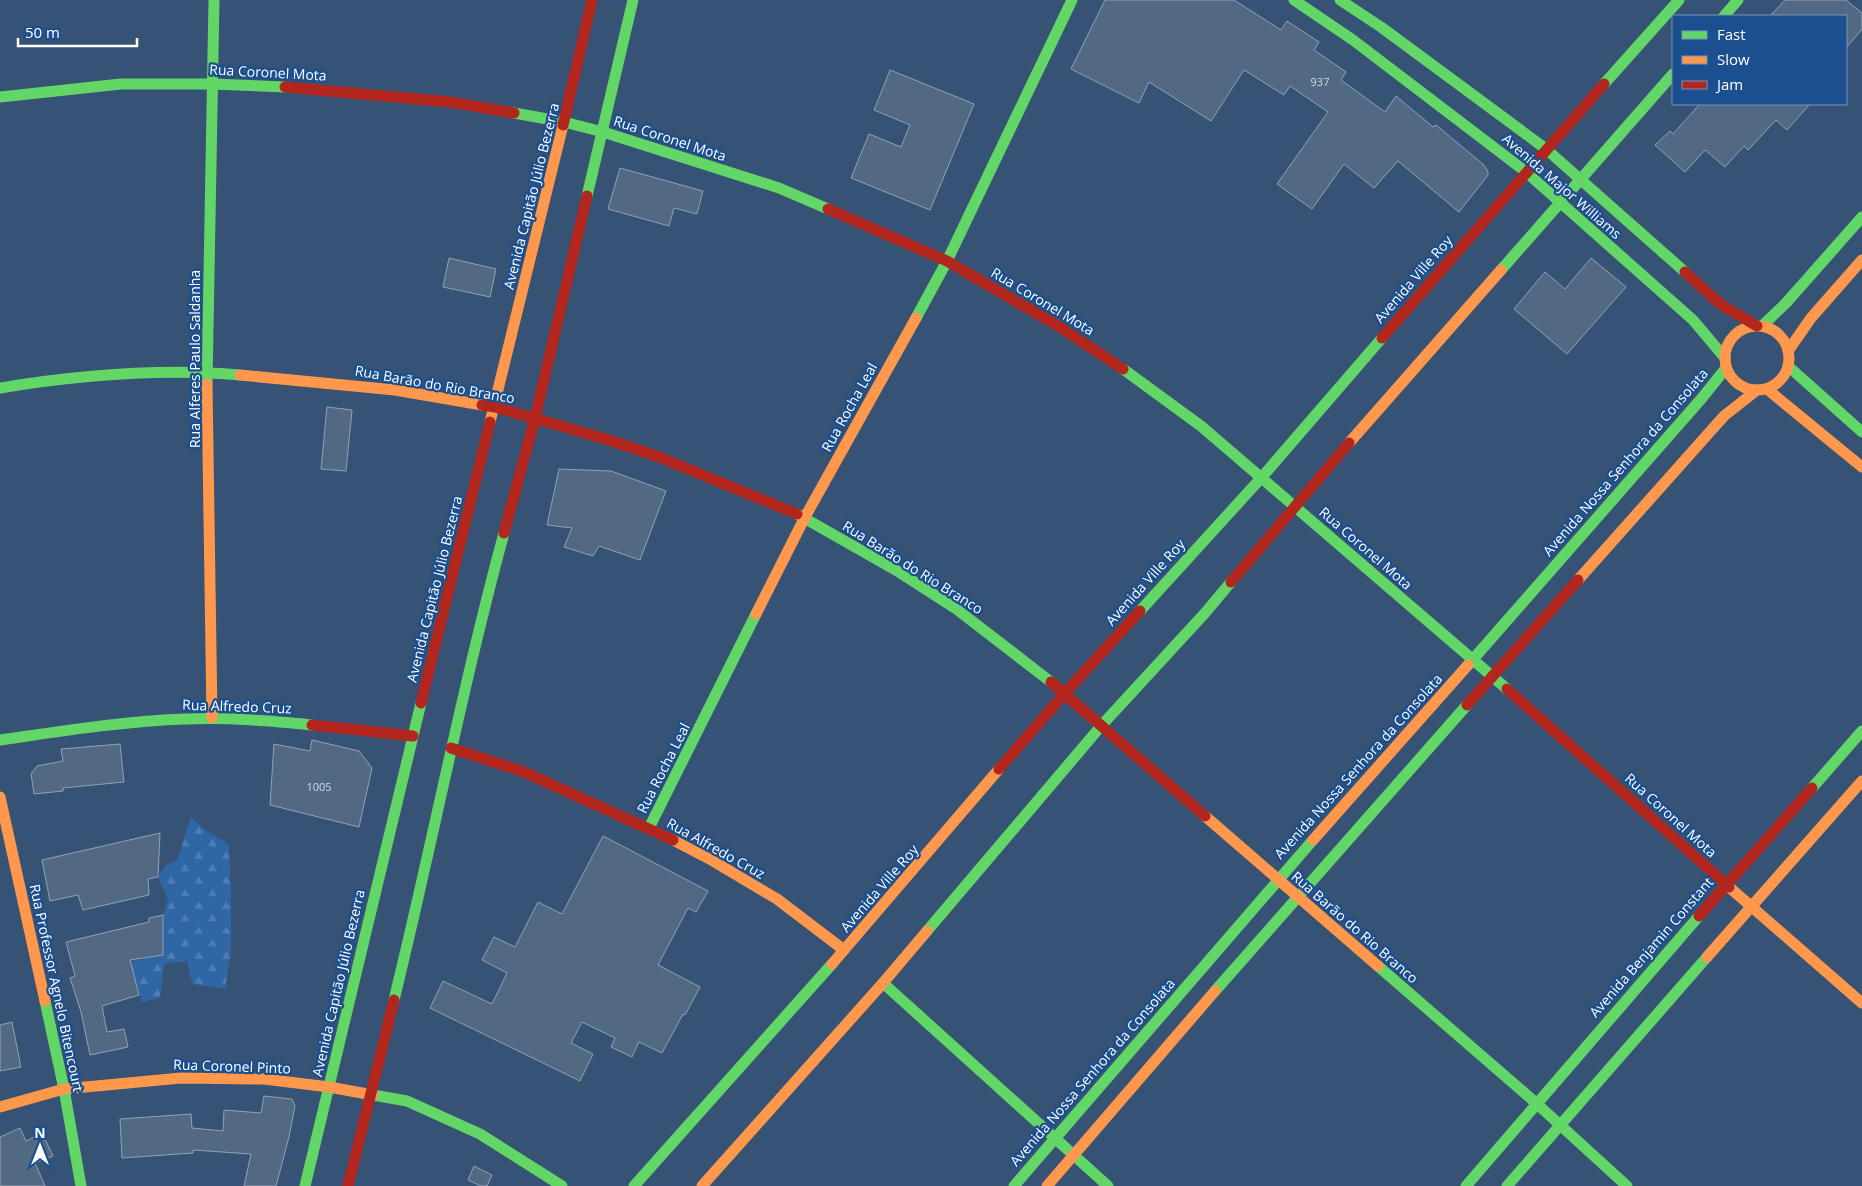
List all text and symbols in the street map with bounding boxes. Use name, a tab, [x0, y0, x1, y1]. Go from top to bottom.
scale bar	[18, 15, 136, 47]
legend	[1672, 15, 1847, 105]
text: 50 m	[25, 22, 60, 42]
text: Fast	[1717, 24, 1746, 44]
text: Slow	[1717, 49, 1750, 69]
street label: Rua Coronel Mota	[209, 59, 327, 85]
house number: 937	[1311, 74, 1329, 89]
text: Jam	[1715, 74, 1743, 94]
street label: Avenida Capitão Júlio Bezerra	[499, 101, 563, 291]
street label: Rua Coronel Mota	[611, 111, 729, 165]
street label: Avenida Major Williams	[1498, 129, 1626, 243]
street label: Avenida Ville Roy	[1370, 230, 1457, 327]
street label: Rua Coronel Mota	[988, 263, 1098, 339]
street label: Rua Alferes Paulo Saldanha	[185, 270, 204, 448]
street label: Rua Rocha Leal	[817, 359, 881, 455]
street label: Rua Barão do Rio Branco	[354, 361, 516, 407]
street label: Avenida Nossa Senhora da Consolata	[1538, 364, 1712, 560]
street label: Avenida Capitão Júlio Bezerra	[402, 494, 466, 684]
street label: Rua Coronel Mota	[1315, 502, 1417, 594]
street label: Rua Barão do Rio Branco	[839, 516, 987, 618]
street label: Avenida Ville Roy	[1101, 534, 1190, 629]
street label: Avenida Nossa Senhora da Consolata	[1270, 669, 1446, 863]
street label: Rua Alfredo Cruz	[182, 695, 293, 717]
street label: Rua Rocha Leal	[632, 720, 694, 816]
street label: Rua Coronel Mota	[1621, 769, 1721, 861]
house number: 1005	[306, 779, 332, 794]
street label: Rua Alfredo Cruz	[663, 813, 769, 883]
street label: Avenida Ville Roy	[836, 839, 923, 936]
street label: Rua Barão do Rio Branco	[1288, 867, 1422, 987]
street label: Avenida Benjamin Constant	[1585, 873, 1717, 1021]
street label: Rua Professor Agnelo Bitencourt	[26, 882, 88, 1094]
street label: Avenida Capitão Júlio Bezerra	[307, 888, 369, 1078]
street label: Avenida Nossa Senhora da Consolata	[1005, 974, 1179, 1170]
street label: Rua Coronel Pinto	[173, 1054, 291, 1078]
north arrow	[15, 1121, 65, 1171]
text: N	[34, 1123, 46, 1142]

